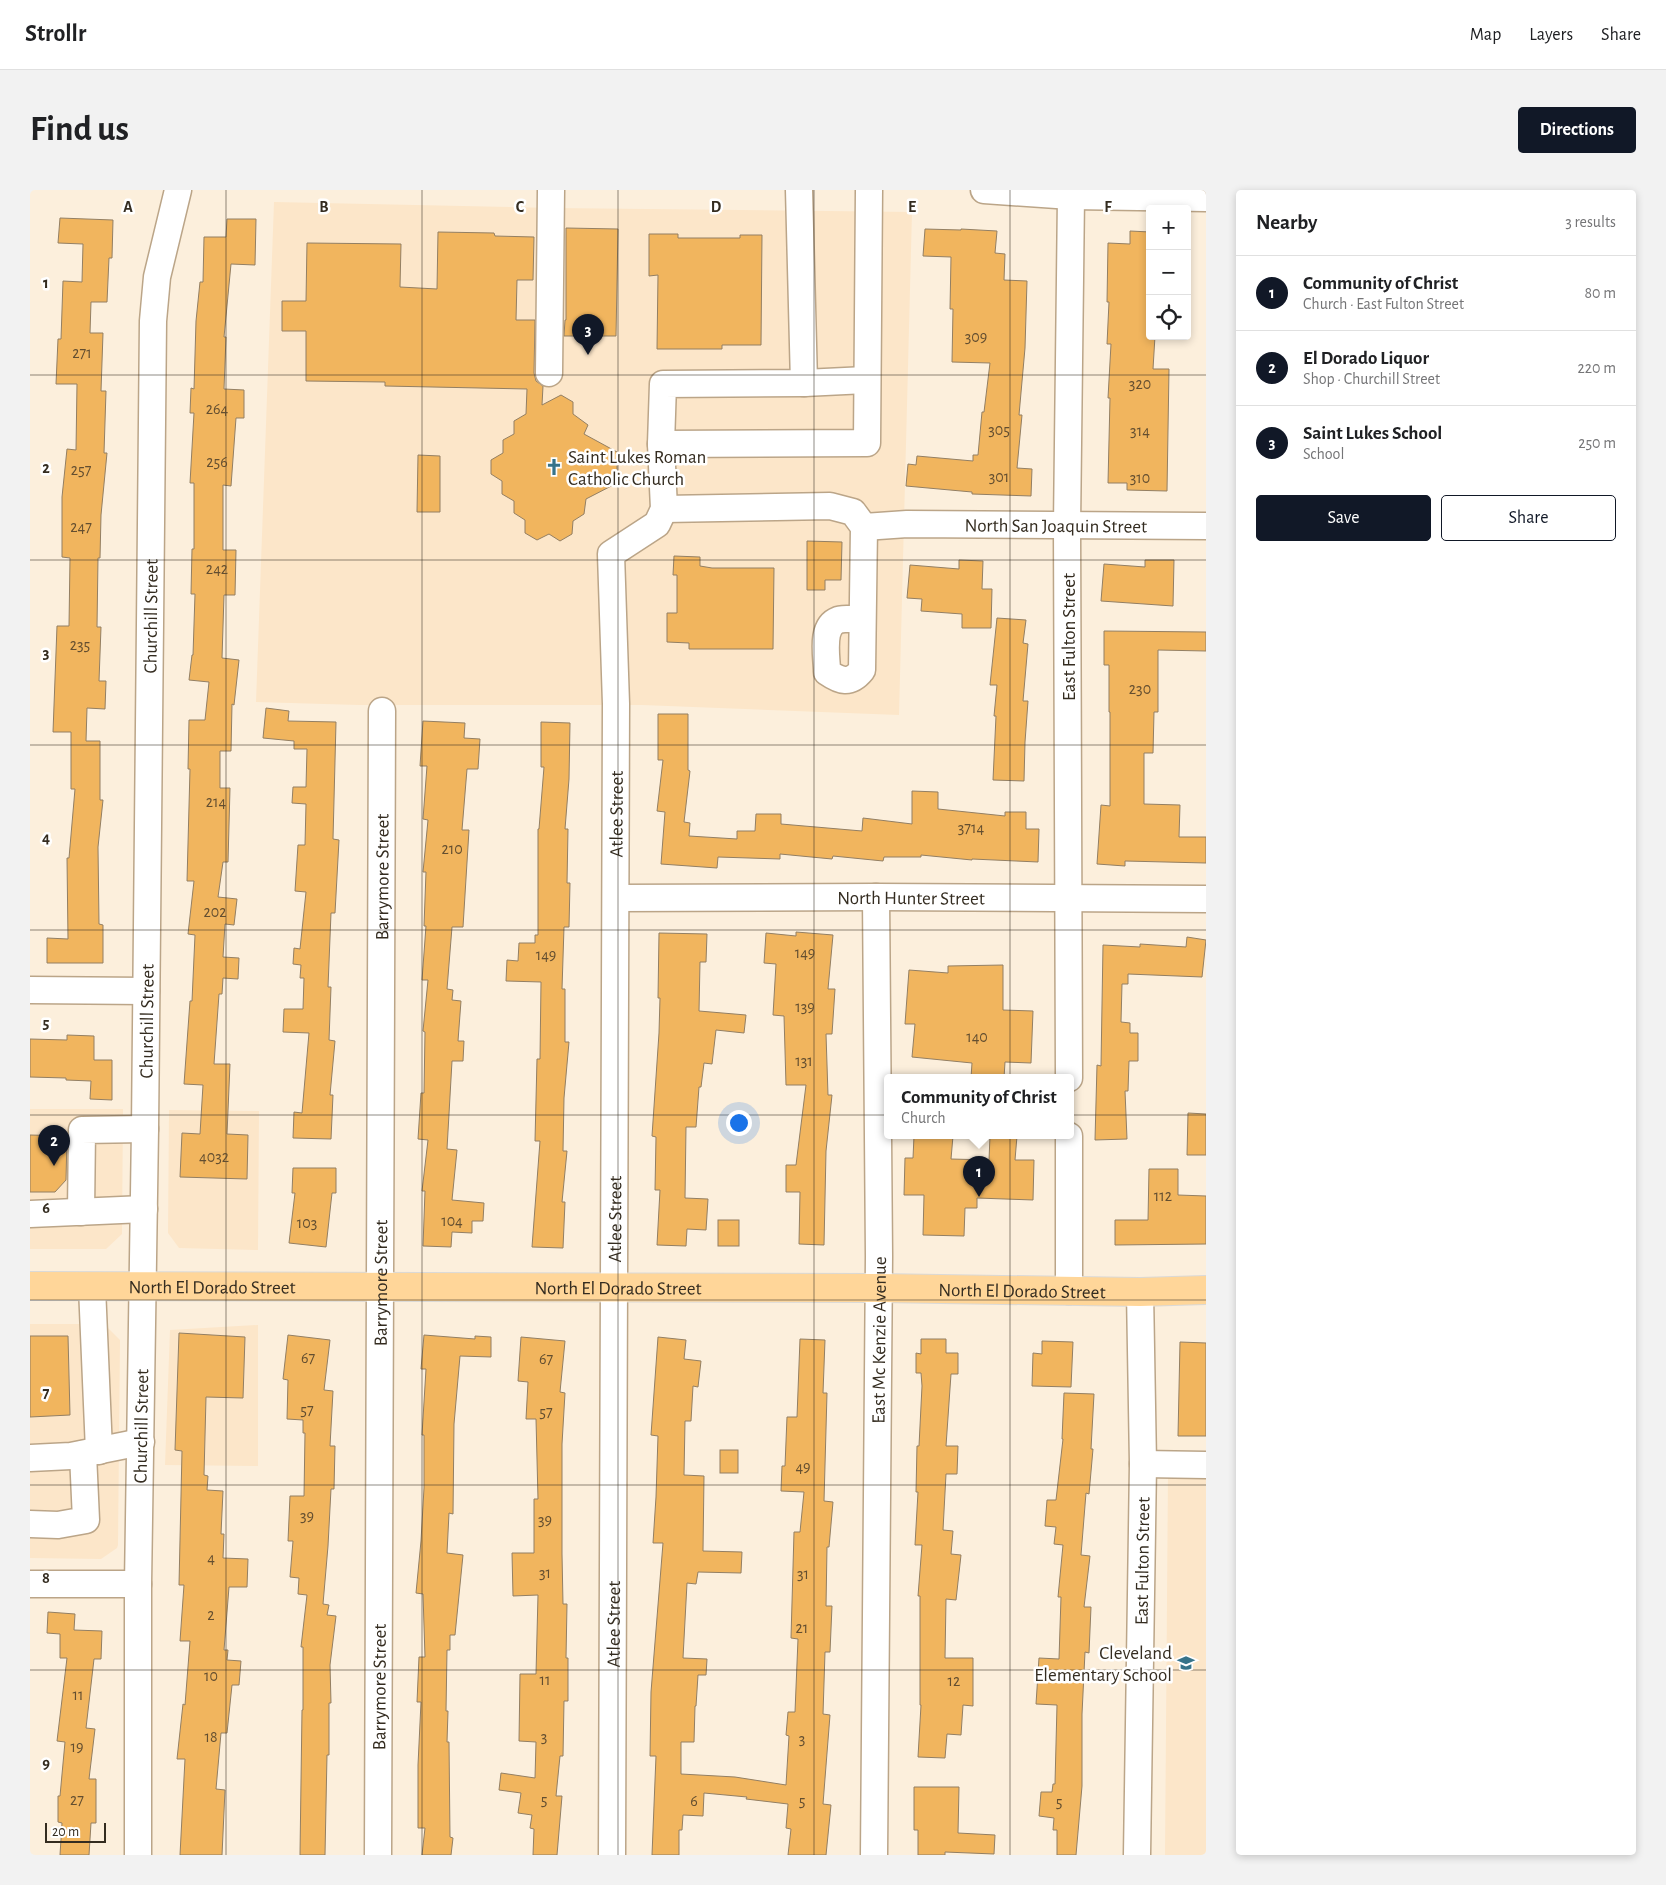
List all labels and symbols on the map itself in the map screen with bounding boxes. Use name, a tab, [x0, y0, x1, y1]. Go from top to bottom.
text: A	[123, 199, 133, 215]
text: B	[319, 199, 329, 215]
text: C	[516, 199, 525, 215]
text: D	[711, 199, 722, 215]
text: E	[908, 199, 916, 215]
text: F	[1104, 199, 1112, 215]
text: 1	[43, 275, 49, 291]
pin: 3	[572, 314, 604, 355]
house number: 309	[965, 329, 987, 345]
house number: 271	[72, 345, 92, 361]
house number: 320	[1129, 376, 1151, 392]
house number: 264	[206, 401, 229, 417]
house number: 305	[988, 422, 1010, 438]
house number: 314	[1130, 423, 1150, 439]
place label: Saint Lukes Roman Catholic Church	[568, 448, 706, 489]
house number: 256	[206, 454, 228, 470]
church icon: Saint Lukes Roman Catholic Church	[544, 457, 564, 477]
text: 2	[42, 460, 50, 476]
house number: 257	[71, 462, 92, 478]
house number: 301	[989, 469, 1009, 485]
house number: 310	[1130, 470, 1150, 486]
street label: North San Joaquin Street	[965, 516, 1147, 537]
house number: 247	[70, 519, 92, 535]
street label: Churchill Street	[142, 559, 162, 673]
house number: 242	[206, 561, 228, 577]
street label: East Fulton Street	[1060, 573, 1079, 701]
house number: 235	[70, 637, 90, 653]
text: 3	[43, 645, 50, 661]
house number: 230	[1129, 681, 1151, 697]
street label: Atlee Street	[607, 771, 627, 857]
house number: 214	[206, 794, 227, 810]
street label: Barrymore Street	[373, 814, 393, 940]
house number: 3714	[958, 820, 985, 836]
text: 4	[42, 830, 50, 846]
house number: 210	[441, 841, 463, 857]
street label: North Hunter Street	[837, 889, 985, 909]
house number: 202	[203, 904, 227, 920]
house number: 149	[795, 945, 815, 961]
house number: 149	[536, 947, 556, 963]
street label: Churchill Street	[138, 964, 158, 1078]
house number: 139	[795, 999, 815, 1015]
text: 5	[43, 1015, 50, 1031]
house number: 140	[966, 1029, 988, 1045]
house number: 131	[795, 1053, 813, 1069]
your location	[726, 1110, 752, 1136]
pin: 2	[38, 1125, 70, 1166]
house number: 4032	[199, 1149, 229, 1165]
pin: 1	[963, 1156, 995, 1197]
street label: Atlee Street	[606, 1176, 625, 1262]
house number: 112	[1154, 1188, 1172, 1204]
text: 6	[42, 1200, 50, 1216]
house number: 104	[441, 1213, 463, 1229]
house number: 103	[297, 1215, 317, 1231]
street label: Barrymore Street	[372, 1220, 391, 1346]
street label: East Mc Kenzie Avenue	[870, 1256, 890, 1424]
street label: North El Dorado Street	[128, 1278, 296, 1298]
street label: North El Dorado Street	[534, 1279, 702, 1299]
street label: North El Dorado Street	[938, 1281, 1106, 1302]
house number: 67	[301, 1350, 315, 1366]
house number: 67	[539, 1351, 553, 1367]
street label: Churchill Street	[132, 1369, 152, 1483]
text: 7	[43, 1385, 50, 1401]
house number: 57	[300, 1402, 314, 1418]
house number: 57	[539, 1404, 553, 1420]
house number: 49	[795, 1459, 811, 1475]
street label: East Fulton Street	[1133, 1497, 1153, 1625]
house number: 39	[300, 1508, 314, 1524]
house number: 39	[538, 1512, 552, 1528]
house number: 4	[207, 1550, 215, 1566]
house number: 31	[539, 1565, 551, 1581]
house number: 31	[797, 1566, 809, 1582]
text: 8	[42, 1570, 50, 1586]
street label: Atlee Street	[605, 1581, 624, 1667]
house number: 2	[207, 1607, 215, 1623]
house number: 21	[796, 1620, 808, 1636]
street label: Barrymore Street	[370, 1624, 390, 1750]
place label: Cleveland Elementary School	[1034, 1644, 1172, 1685]
school or university icon: Cleveland Elementary School	[1176, 1653, 1196, 1673]
house number: 10	[204, 1668, 218, 1684]
house number: 11	[539, 1672, 551, 1688]
house number: 12	[948, 1673, 960, 1689]
house number: 11	[72, 1687, 84, 1703]
house number: 18	[204, 1729, 218, 1745]
house number: 3	[541, 1729, 547, 1745]
house number: 3	[799, 1731, 805, 1747]
house number: 19	[70, 1739, 84, 1755]
text: 9	[42, 1755, 50, 1771]
house number: 27	[70, 1792, 84, 1808]
house number: 5	[541, 1792, 547, 1808]
house number: 6	[690, 1793, 698, 1809]
house number: 5	[799, 1793, 805, 1809]
house number: 5	[1056, 1794, 1062, 1810]
scale bar	[45, 1820, 106, 1843]

